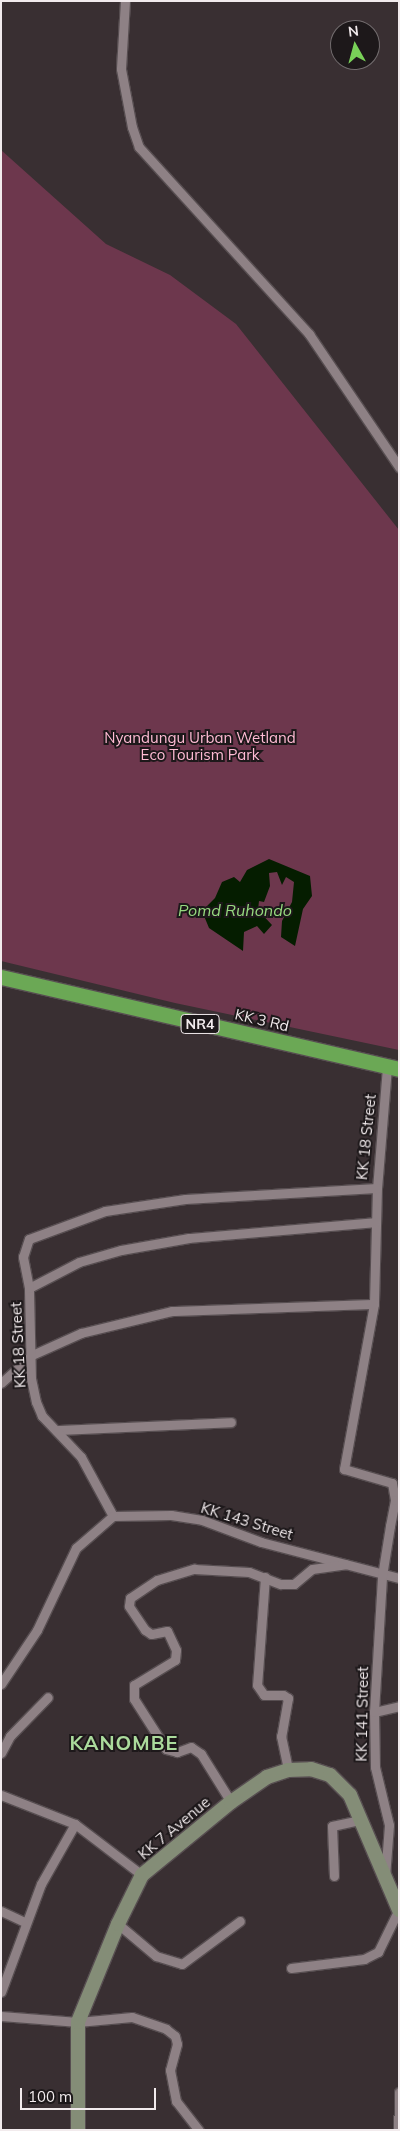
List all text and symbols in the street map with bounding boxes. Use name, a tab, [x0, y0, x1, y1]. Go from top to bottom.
north arrow	[330, 20, 380, 70]
text: N	[347, 22, 360, 41]
park label: Nyandungu Urban Wetland Eco Tourism Park	[104, 728, 296, 763]
water label: Pomd Ruhondo	[178, 900, 292, 920]
street label: KK 3 Rd	[233, 1005, 291, 1035]
road number: NR4	[180, 1012, 220, 1036]
street label: KK 18 Street	[353, 1093, 379, 1181]
street label: KK 18 Street	[7, 1301, 29, 1389]
street label: KK 143 Street	[199, 1498, 295, 1544]
street label: KK 141 Street	[352, 1666, 372, 1762]
district label: KANOMBE	[69, 1730, 179, 1754]
street label: KK 7 Avenue	[134, 1793, 214, 1863]
scale bar	[22, 2078, 159, 2110]
text: 100 m	[28, 2087, 72, 2106]

